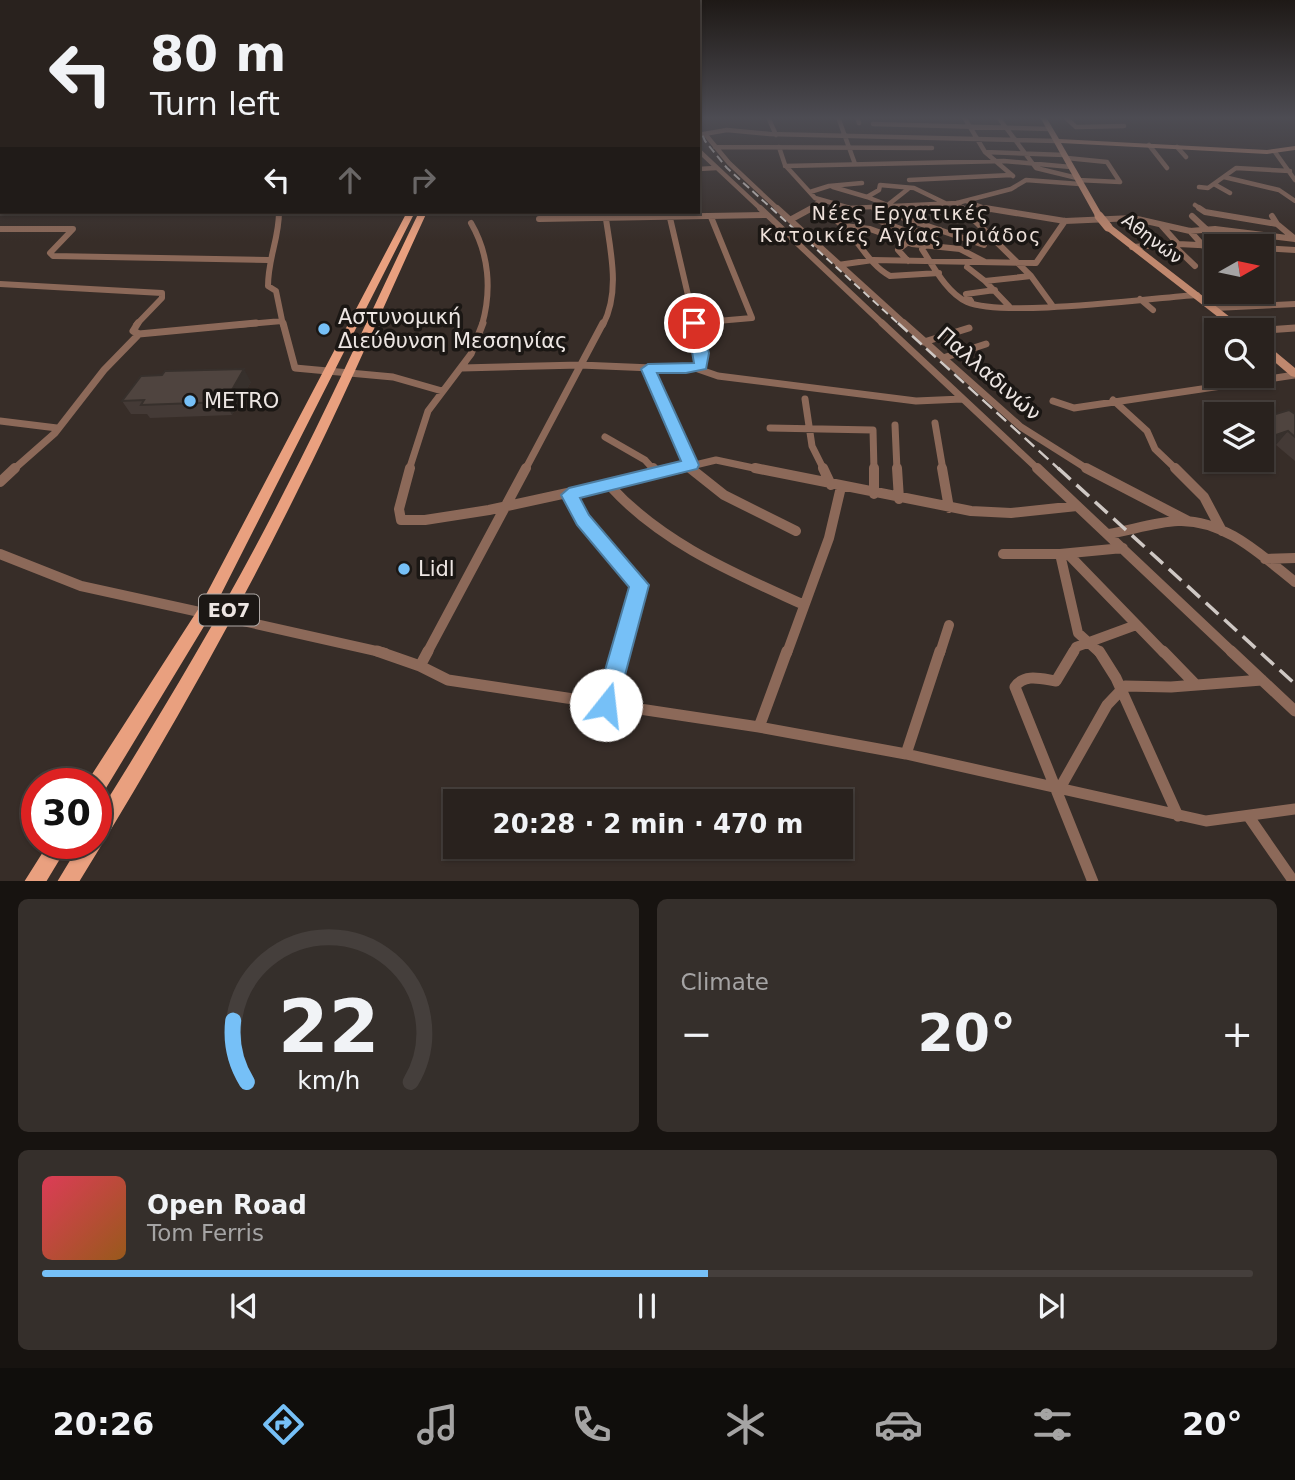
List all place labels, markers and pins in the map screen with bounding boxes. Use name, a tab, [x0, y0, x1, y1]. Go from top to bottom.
pin	[664, 293, 724, 353]
place label: Αστυνομική Διεύθυνση Μεσσηνίας	[338, 305, 567, 353]
marker: Αστυνομική Διεύθυνση Μεσσηνίας	[316, 321, 332, 337]
place label: METRO	[204, 389, 279, 413]
marker: METRO	[182, 393, 198, 409]
place label: Lidl	[418, 557, 455, 581]
marker: Lidl	[396, 561, 412, 577]

